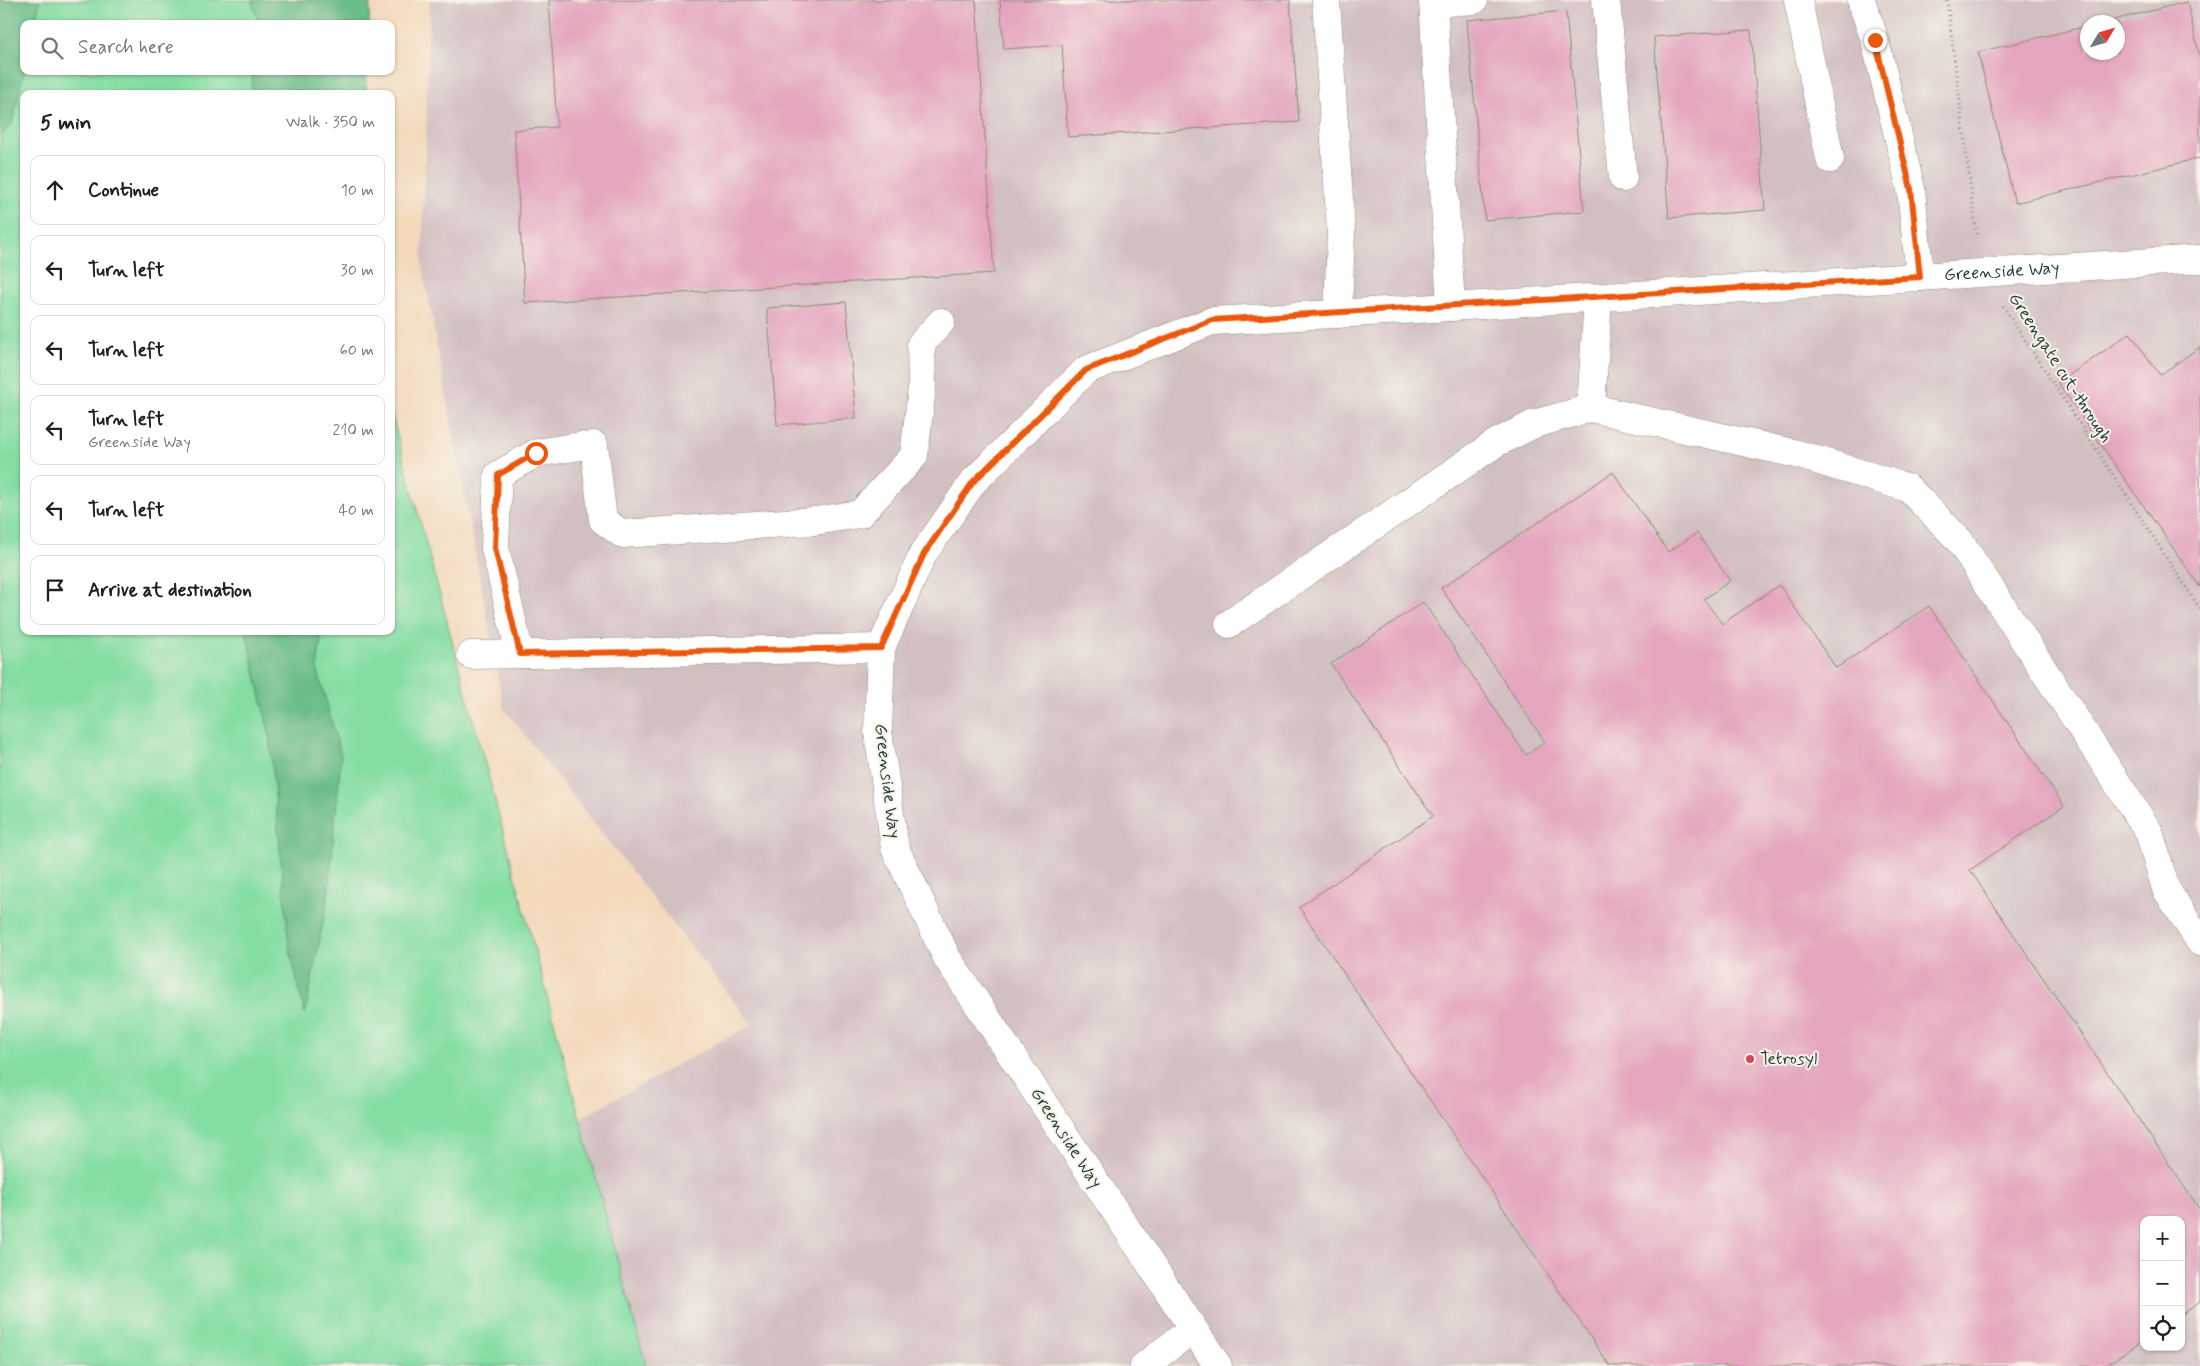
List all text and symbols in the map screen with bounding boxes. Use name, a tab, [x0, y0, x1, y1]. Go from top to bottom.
north arrow	[2080, 15, 2125, 60]
search box	[20, 20, 395, 75]
route end	[1864, 29, 1887, 52]
icon: search	[38, 34, 66, 62]
text: Search here	[78, 35, 174, 60]
text: 5 min	[40, 109, 92, 137]
text: Walk · 350 m	[286, 112, 375, 133]
icon: ahead	[41, 176, 69, 204]
text: Continue	[88, 178, 159, 203]
text: 10 m	[341, 180, 374, 201]
icon: left	[41, 256, 69, 284]
street label: Greenside Way	[1943, 256, 2060, 287]
text: Turn left	[88, 258, 164, 283]
text: 30 m	[341, 260, 374, 281]
street label: Greengate cut-through	[2002, 288, 2118, 448]
icon: left	[41, 336, 69, 364]
text: Turn left	[88, 338, 164, 363]
text: 60 m	[340, 340, 374, 361]
text: Turn left	[88, 407, 164, 432]
icon: left	[41, 416, 69, 444]
text: 210 m	[333, 420, 374, 441]
text: Greenside Way	[88, 432, 191, 453]
route start	[525, 442, 548, 465]
icon: left	[41, 496, 69, 524]
text: Turn left	[88, 498, 164, 523]
text: 40 m	[338, 500, 374, 521]
icon: arrive	[41, 576, 69, 604]
text: Arrive at destination	[88, 578, 252, 603]
street label: Greenside Way	[868, 722, 906, 840]
place label: Tetrosyl	[1760, 1047, 1817, 1071]
marker: Tetrosyl	[1744, 1053, 1756, 1065]
street label: Greenside Way	[1024, 1083, 1108, 1193]
map controls	[2140, 1216, 2185, 1351]
button: +	[2140, 1216, 2185, 1261]
button: −	[2140, 1261, 2185, 1306]
button: locate	[2140, 1306, 2185, 1351]

